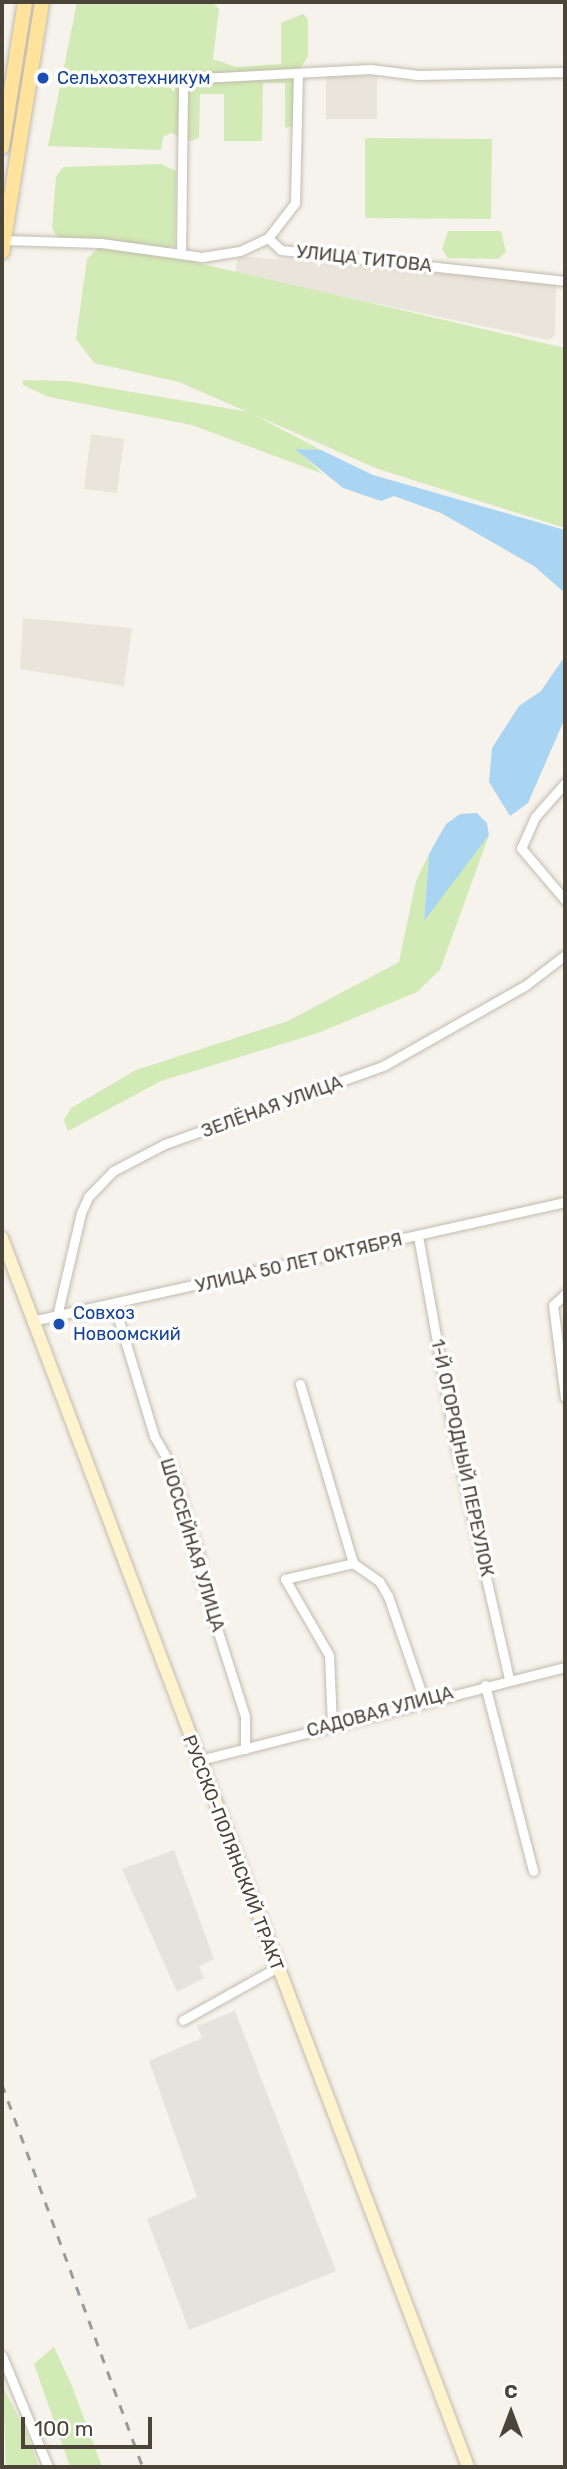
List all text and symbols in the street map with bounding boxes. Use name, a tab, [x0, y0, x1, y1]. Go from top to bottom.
place label: Сельхозтехникум	[57, 67, 210, 89]
marker: Сельхозтехникум	[35, 70, 51, 86]
street label: УЛИЦА ТИТОВА	[295, 241, 433, 277]
street label: ЗЕЛЁНАЯ УЛИЦА	[199, 1072, 345, 1142]
street label: УЛИЦА 50 ЛЕТ ОКТЯБРЯ	[193, 1229, 405, 1297]
place label: Совхоз Новоомский	[73, 1303, 181, 1346]
marker: Совхоз Новоомский	[51, 1316, 67, 1332]
street label: 1-Й ОГОРОДНЫЙ ПЕРЕУЛОК	[426, 1337, 498, 1579]
street label: ШОССЕЙНАЯ УЛИЦА	[155, 1456, 229, 1634]
street label: САДОВАЯ УЛИЦА	[304, 1682, 456, 1742]
street label: РУССКО-ПОЛЯНСКИЙ ТРАКТ	[178, 1732, 288, 1974]
north arrow	[476, 2378, 546, 2448]
text: С	[504, 2380, 518, 2403]
scale bar	[24, 2402, 156, 2446]
text: 100 m	[34, 2416, 93, 2441]

